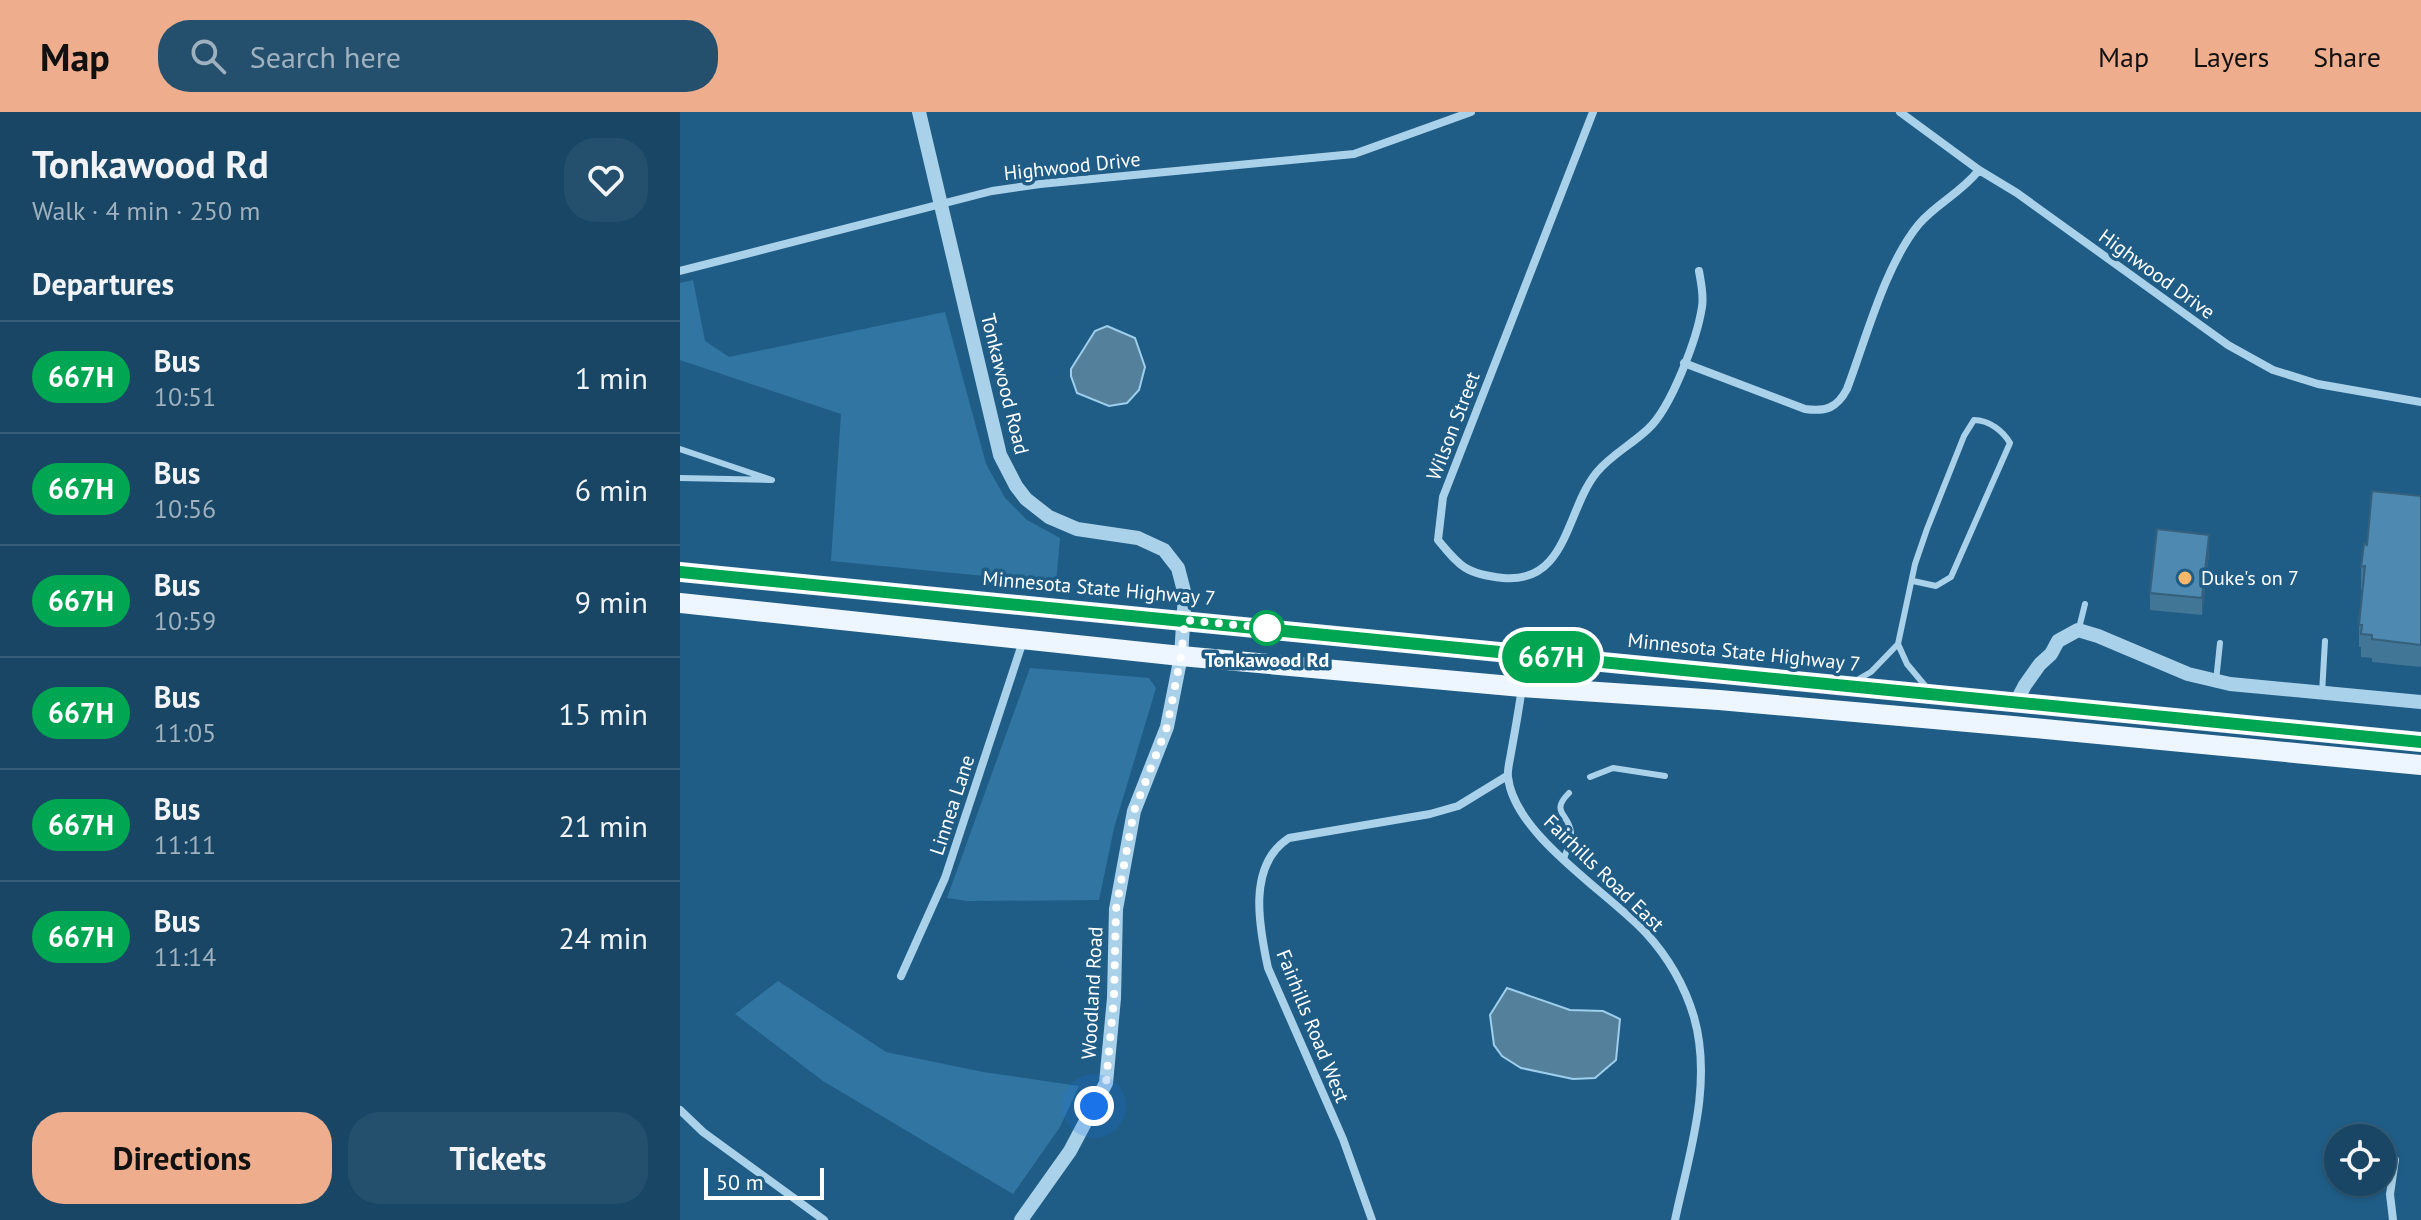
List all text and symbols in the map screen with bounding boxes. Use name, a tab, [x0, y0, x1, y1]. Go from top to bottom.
search box	[158, 20, 718, 92]
text: Map	[40, 32, 110, 81]
icon: search	[186, 34, 230, 78]
text: Search here	[250, 37, 401, 76]
text: Map	[2098, 38, 2149, 75]
text: Layers	[2193, 38, 2269, 75]
text: Share	[2313, 38, 2381, 75]
button: heart	[564, 138, 648, 222]
text: Tonkawood Rd	[32, 139, 269, 188]
street label: Highwood Drive	[1002, 146, 1142, 186]
text: Walk · 4 min · 250 m	[32, 194, 260, 227]
street label: Highwood Drive	[2094, 223, 2220, 325]
text: Departures	[32, 264, 174, 303]
street label: Tonkawood Road	[975, 311, 1035, 457]
text: Bus	[154, 341, 200, 380]
text: 667H	[48, 358, 114, 395]
text: 1 min	[575, 358, 648, 397]
street label: Wilson Street	[1420, 368, 1486, 484]
text: 10:51	[154, 380, 216, 413]
text: Bus	[154, 453, 200, 492]
text: 667H	[48, 470, 114, 507]
text: 6 min	[575, 470, 648, 509]
text: 10:56	[154, 492, 216, 525]
text: Bus	[154, 565, 200, 604]
street label: Minnesota State Highway 7	[981, 565, 1217, 611]
place label: Duke's on 7	[2201, 565, 2299, 591]
marker: Duke's on 7	[2176, 569, 2194, 587]
text: 667H	[48, 582, 114, 619]
text: 9 min	[575, 582, 648, 621]
text: 10:59	[154, 604, 216, 637]
marker: Tonkawood Rd	[1250, 611, 1284, 645]
street label: Minnesota State Highway 7	[1626, 627, 1862, 677]
line badge: 667H	[1495, 631, 1607, 683]
text: 667H	[1518, 638, 1584, 675]
place label: Tonkawood Rd	[1205, 647, 1329, 673]
text: Bus	[154, 677, 200, 716]
text: 667H	[48, 694, 114, 731]
text: 15 min	[558, 694, 648, 733]
text: 11:05	[154, 716, 216, 749]
street label: Linnea Lane	[924, 752, 980, 858]
text: Bus	[154, 789, 200, 828]
text: 667H	[48, 806, 114, 843]
text: 21 min	[558, 806, 648, 845]
street label: Fairhills Road East	[1538, 809, 1670, 937]
text: 11:11	[154, 828, 216, 861]
text: Bus	[154, 901, 200, 940]
text: 667H	[48, 918, 114, 955]
text: 24 min	[558, 918, 648, 957]
street label: Woodland Road	[1076, 926, 1108, 1060]
text: 11:14	[154, 940, 216, 973]
street label: Fairhills Road West	[1271, 946, 1356, 1106]
your location	[1074, 1086, 1114, 1126]
button: Directions	[32, 1112, 332, 1204]
button: Tickets	[348, 1112, 648, 1204]
map controls	[2324, 1124, 2396, 1196]
button: locate	[2324, 1124, 2396, 1196]
scale bar	[704, 1164, 824, 1200]
text: 50 m	[716, 1168, 764, 1196]

